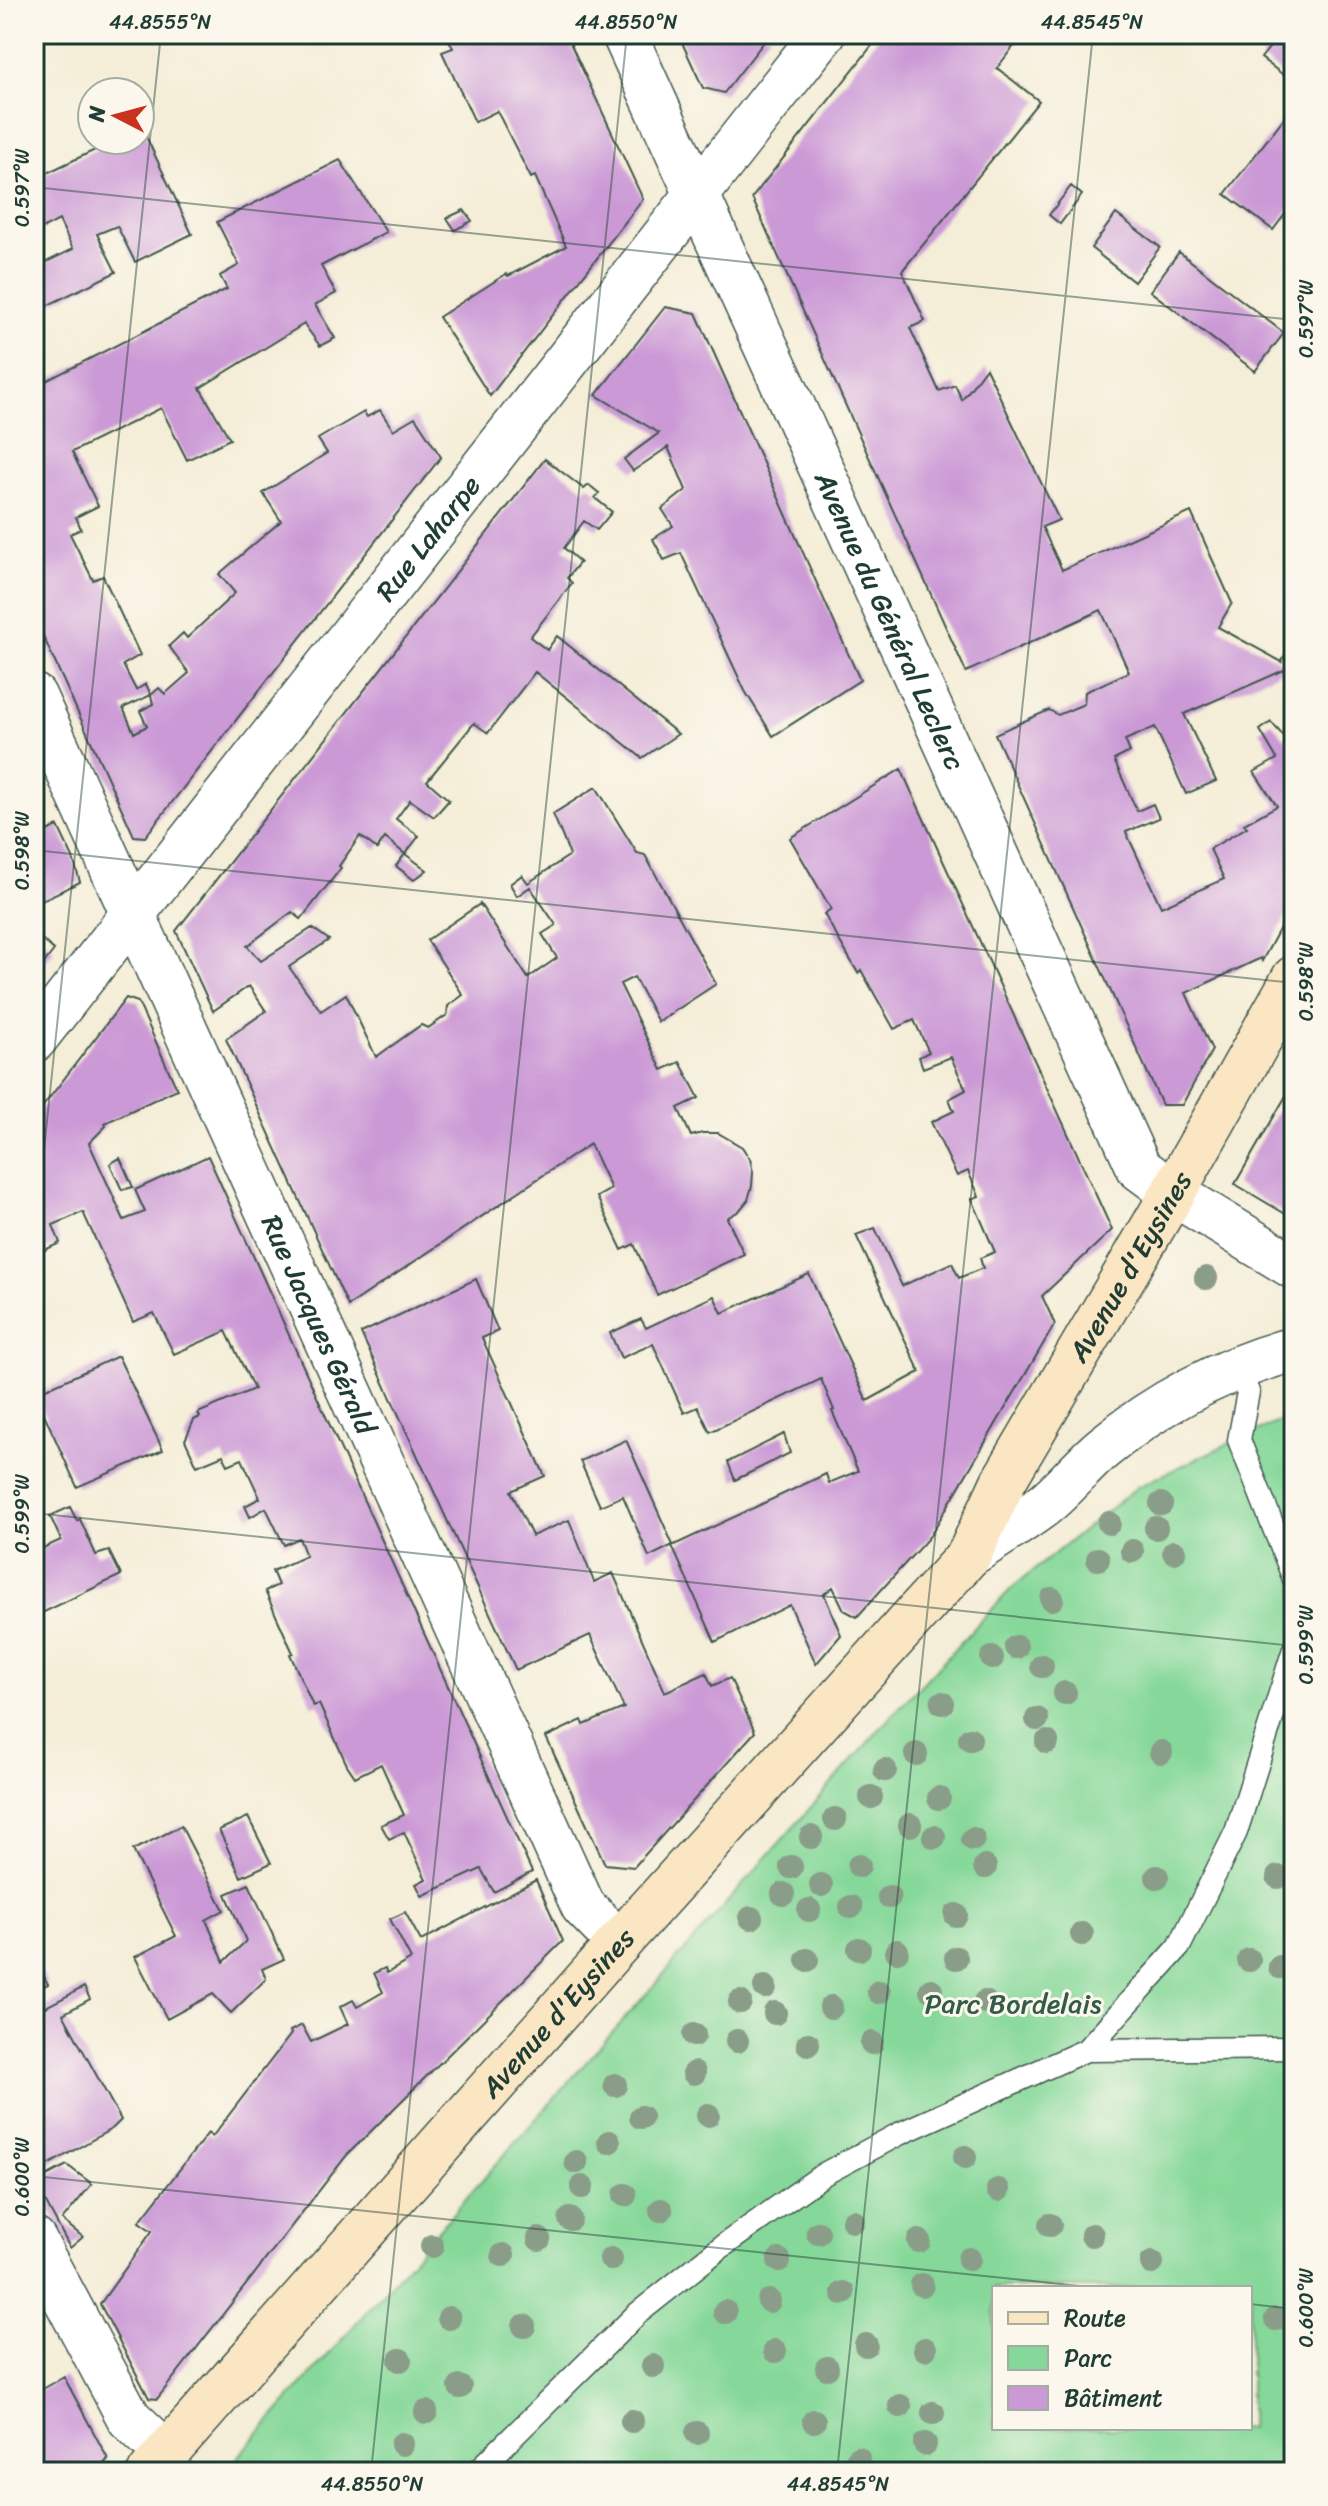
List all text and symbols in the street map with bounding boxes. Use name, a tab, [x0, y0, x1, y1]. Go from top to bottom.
text: 44.8555°N	[109, 5, 211, 40]
text: 44.8550°N	[575, 5, 677, 40]
text: 44.8545°N	[1041, 5, 1143, 40]
north arrow	[76, 76, 156, 156]
text: N	[76, 104, 117, 125]
text: 0.597°W	[5, 148, 40, 227]
text: 0.597°W	[1289, 279, 1324, 358]
street label: Avenue du Général Leclerc	[800, 462, 979, 778]
street label: Rue Laharpe	[363, 464, 494, 612]
text: 0.598°W	[5, 811, 40, 891]
text: 0.598°W	[1289, 942, 1324, 1022]
street label: Avenue d'Eysines	[1054, 1162, 1206, 1373]
street label: Rue Jacques Gérald	[247, 1207, 391, 1445]
text: 0.599°W	[5, 1474, 40, 1554]
text: 0.599°W	[1289, 1605, 1324, 1685]
street label: Avenue d'Eysines	[467, 1916, 647, 2110]
park label: Parc Bordelais	[925, 1979, 1102, 2028]
text: 0.600°W	[5, 2137, 40, 2217]
text: 0.600°W	[1289, 2268, 1324, 2348]
legend	[992, 2286, 1252, 2430]
text: Route	[1064, 2297, 1126, 2339]
text: Parc	[1064, 2337, 1112, 2379]
text: Bâtiment	[1064, 2377, 1163, 2419]
text: 44.8550°N	[321, 2467, 423, 2502]
text: 44.8545°N	[787, 2467, 889, 2502]

